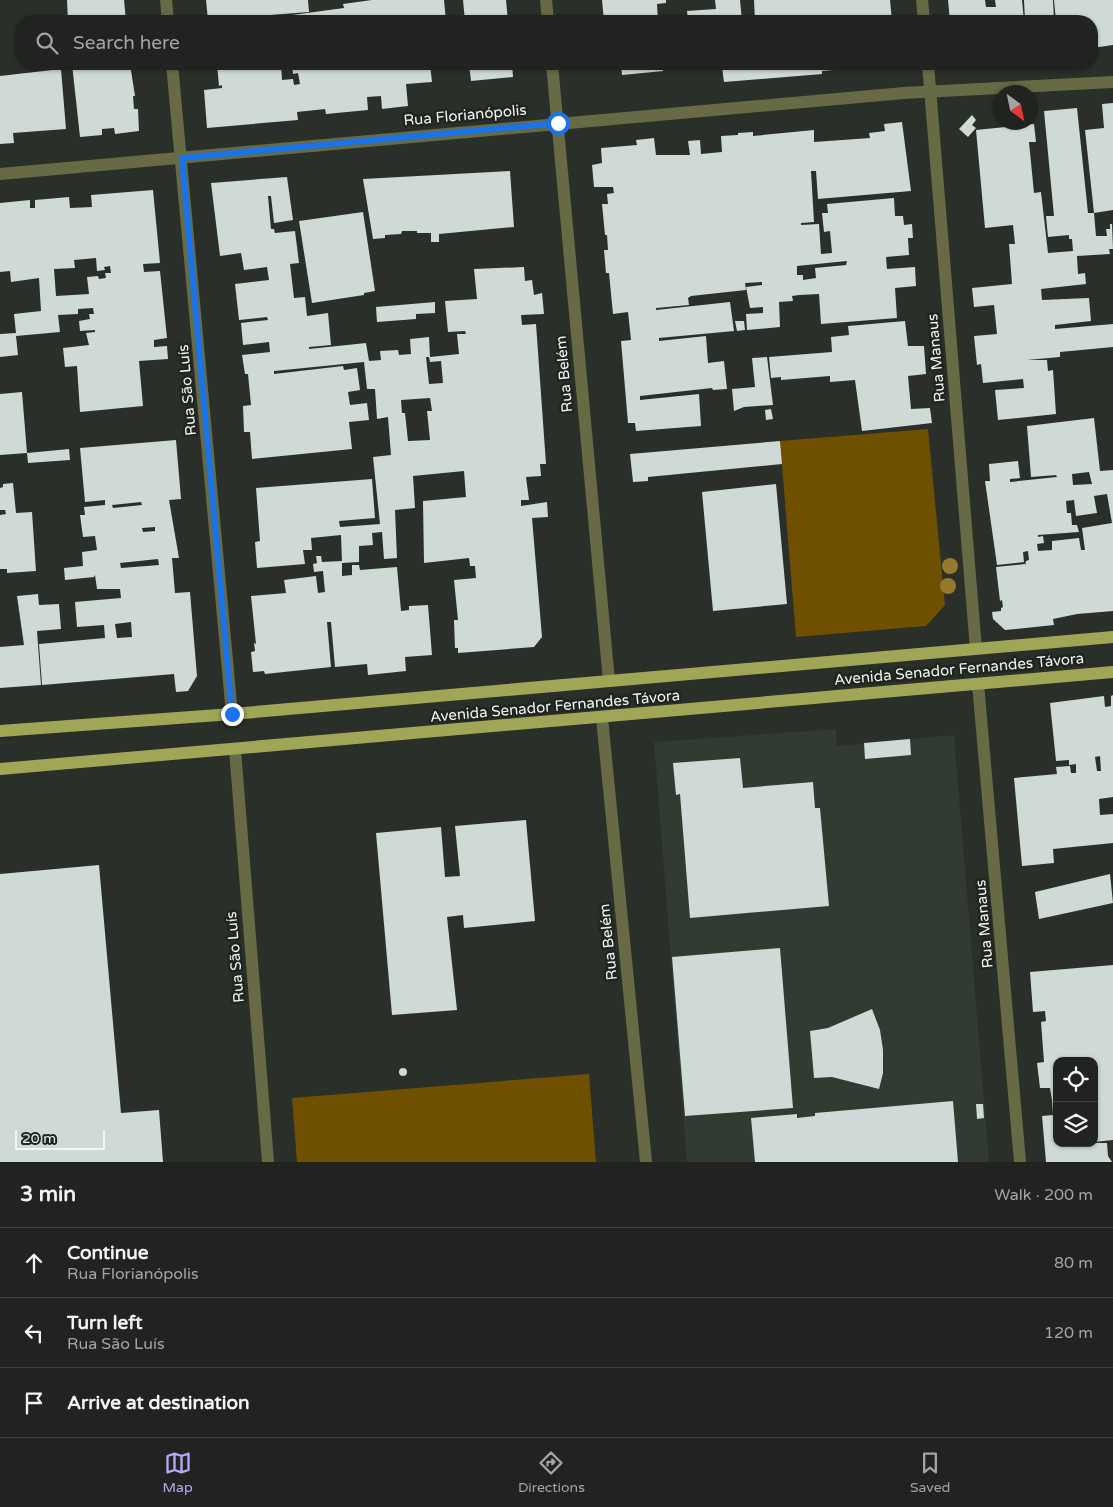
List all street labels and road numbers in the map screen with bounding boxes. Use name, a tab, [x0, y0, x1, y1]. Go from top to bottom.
street label: Rua Florianópolis	[403, 101, 527, 129]
street label: Rua Manaus	[923, 313, 949, 403]
street label: Rua Belém	[552, 335, 576, 413]
street label: Rua São Luís	[174, 344, 200, 436]
street label: Avenida Senador Fernandes Távora	[833, 649, 1085, 689]
street label: Avenida Senador Fernandes Távora	[429, 686, 681, 726]
street label: Rua Manaus	[971, 879, 997, 969]
street label: Rua Belém	[595, 903, 621, 981]
street label: Rua São Luís	[222, 911, 248, 1003]

